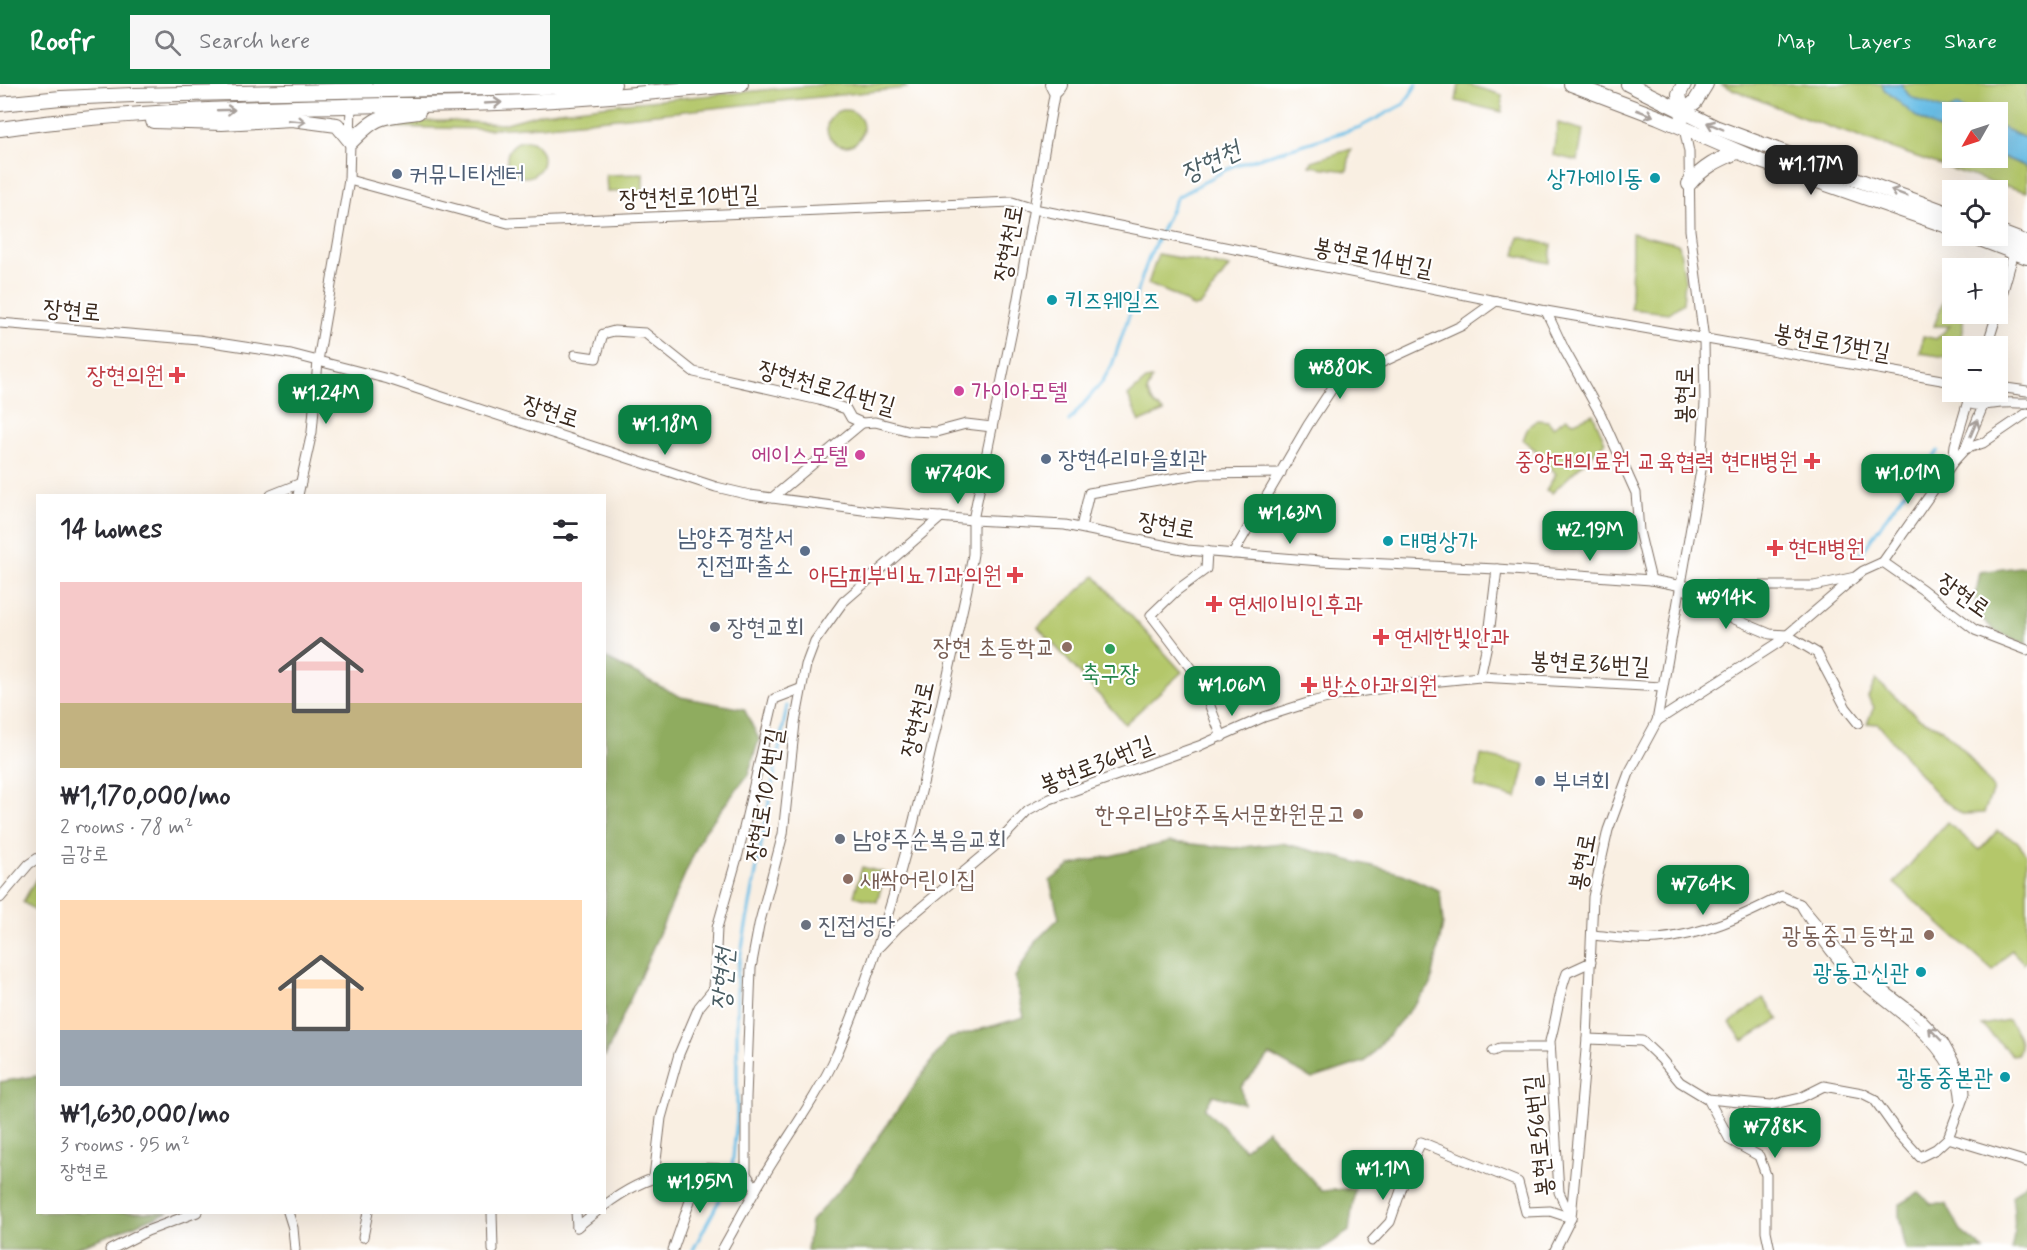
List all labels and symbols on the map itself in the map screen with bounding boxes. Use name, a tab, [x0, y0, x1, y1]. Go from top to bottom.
one-way arrow	[483, 97, 503, 108]
north arrow	[1942, 102, 2008, 168]
one-way arrow	[215, 104, 235, 116]
one-way arrow	[1635, 108, 1654, 119]
one-way arrow	[286, 115, 306, 126]
one-way arrow	[1707, 120, 1725, 131]
water label: 장현천	[1175, 132, 1249, 192]
pin: ₩1.17M	[1762, 145, 1860, 196]
place label: 커뮤니티센터	[409, 160, 525, 191]
place label: 상가에이동	[1546, 164, 1643, 195]
marker: 커뮤니티센터	[390, 167, 404, 181]
marker: 상가에이동	[1648, 171, 1662, 185]
street label: 장현천로10번길	[619, 180, 760, 215]
one-way arrow	[1890, 187, 1908, 198]
street label: 장현천로	[988, 203, 1031, 284]
street label: 봉현로14번길	[1310, 232, 1435, 285]
place label: 키즈웨일즈	[1064, 286, 1161, 317]
marker: 키즈웨일즈	[1045, 293, 1059, 307]
street label: 장현로	[42, 294, 102, 329]
street label: 봉현로13번길	[1771, 318, 1893, 369]
pin: ₩880K	[1298, 349, 1382, 400]
street label: 장현천로24번길	[754, 354, 899, 423]
place label: 장현의원	[87, 361, 164, 392]
marker: 장현의원	[168, 366, 186, 384]
street label: 봉현로	[1669, 366, 1702, 424]
pin: ₩1.24M	[277, 374, 375, 425]
place label: 가이아모텔	[971, 377, 1068, 408]
marker: 가이아모텔	[952, 384, 966, 398]
street label: 장현로	[518, 389, 583, 436]
pin: ₩1.18M	[616, 405, 714, 456]
one-way arrow	[1969, 419, 1980, 437]
place label: 에이스모텔	[751, 441, 848, 472]
place label: 장현4리마을회관	[1058, 445, 1207, 476]
place label: 중앙대의료원 교육협력 현대병원	[1515, 447, 1798, 478]
marker: 에이스모텔	[853, 448, 867, 462]
marker: 장현4리마을회관	[1039, 452, 1053, 466]
marker: 중앙대의료원 교육협력 현대병원	[1803, 452, 1821, 470]
pin: ₩740K	[916, 454, 1000, 505]
pin: ₩1.01M	[1859, 454, 1957, 505]
pin: ₩1.63M	[1241, 494, 1339, 545]
street label: 장현로	[1136, 506, 1198, 547]
pin: ₩2.19M	[1541, 511, 1639, 562]
place label: 남양주경찰서 진접파출소	[677, 523, 793, 582]
place label: 대명상가	[1400, 527, 1477, 558]
marker: 대명상가	[1381, 534, 1395, 548]
place label: 현대병원	[1788, 534, 1865, 565]
marker: 현대병원	[1766, 539, 1784, 557]
marker: 남양주경찰서 진접파출소	[798, 544, 812, 558]
place label: 아담피부비뇨기과의원	[809, 561, 1002, 592]
marker: 아담피부비뇨기과의원	[1006, 566, 1024, 584]
street label: 장현로	[1931, 567, 1996, 626]
pin: ₩914K	[1684, 579, 1768, 630]
place label: 연세이비인후과	[1228, 590, 1363, 621]
marker: 연세이비인후과	[1205, 595, 1223, 613]
place label: 장현교회	[727, 613, 804, 644]
marker: 장현교회	[708, 620, 722, 634]
place label: 연세한빛안과	[1394, 623, 1510, 654]
marker: 연세한빛안과	[1372, 628, 1390, 646]
place label: 장현 초등학교	[933, 633, 1055, 664]
marker: 장현 초등학교	[1060, 640, 1074, 654]
marker: 축구장	[1103, 642, 1117, 656]
street label: 봉현로36번길	[1529, 646, 1651, 683]
place label: 축구장	[1081, 659, 1139, 690]
pin: ₩1.06M	[1183, 666, 1281, 717]
place label: 방소아과의원	[1322, 671, 1438, 702]
marker: 방소아과의원	[1300, 676, 1318, 694]
street label: 장현천로	[895, 678, 942, 760]
street label: 장현로107번길	[740, 726, 791, 864]
street label: 봉현로36번길	[1035, 729, 1158, 801]
place label: 부녀회	[1552, 767, 1610, 798]
marker: 부녀회	[1533, 774, 1547, 788]
place label: 한우리남양주독서문화원문고	[1095, 800, 1346, 831]
marker: 한우리남양주독서문화원문고	[1351, 807, 1365, 821]
place label: 남양주순복음교회	[852, 825, 1007, 856]
street label: 봉현로	[1563, 831, 1604, 894]
marker: 남양주순복음교회	[833, 832, 847, 846]
place label: 새싹어린이집	[860, 865, 976, 896]
pin: ₩764K	[1661, 865, 1745, 916]
marker: 새싹어린이집	[841, 872, 855, 886]
place label: 진접성당	[818, 911, 895, 942]
marker: 진접성당	[799, 918, 813, 932]
place label: 광동중고등학교	[1782, 921, 1917, 952]
marker: 광동중고등학교	[1922, 928, 1936, 942]
water label: 장현천	[705, 944, 743, 1012]
place label: 광동고신관	[1812, 958, 1909, 989]
marker: 광동고신관	[1914, 965, 1928, 979]
one-way arrow	[1928, 1027, 1943, 1042]
place label: 광동중본관	[1896, 1063, 1993, 1094]
marker: 광동중본관	[1998, 1070, 2012, 1084]
street label: 봉현로56번길	[1518, 1074, 1561, 1198]
pin: ₩788K	[1733, 1108, 1817, 1159]
pin: ₩1.1M	[1341, 1150, 1425, 1201]
pin: ₩1.95M	[651, 1163, 749, 1214]

